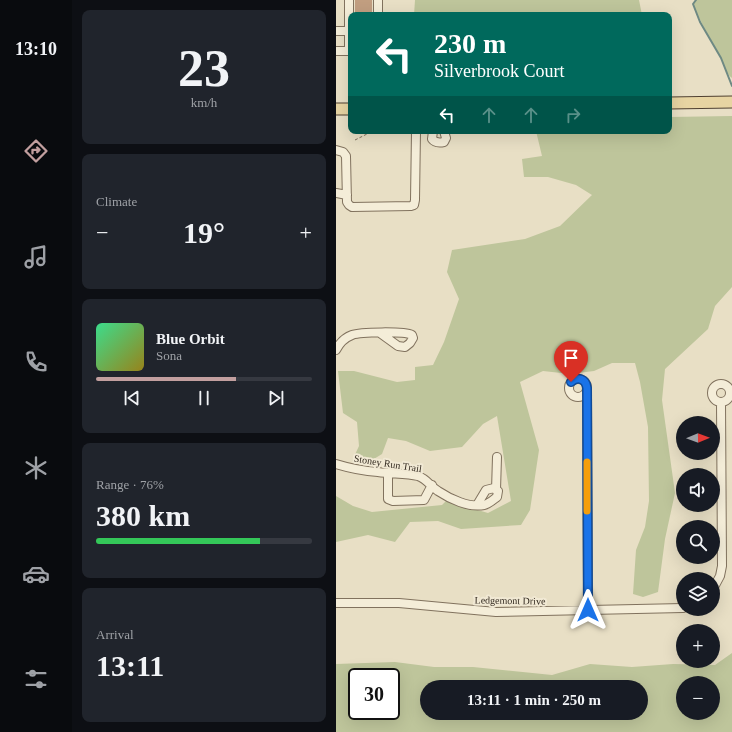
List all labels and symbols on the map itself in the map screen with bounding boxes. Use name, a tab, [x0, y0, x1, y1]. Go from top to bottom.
pin	[554, 341, 588, 382]
north arrow	[676, 416, 720, 460]
street label: Stoney Run Trail	[353, 453, 423, 474]
position arrow	[567, 589, 609, 631]
street label: Ledgemont Drive	[474, 594, 546, 607]
speed limit sign: 30	[348, 668, 400, 720]

